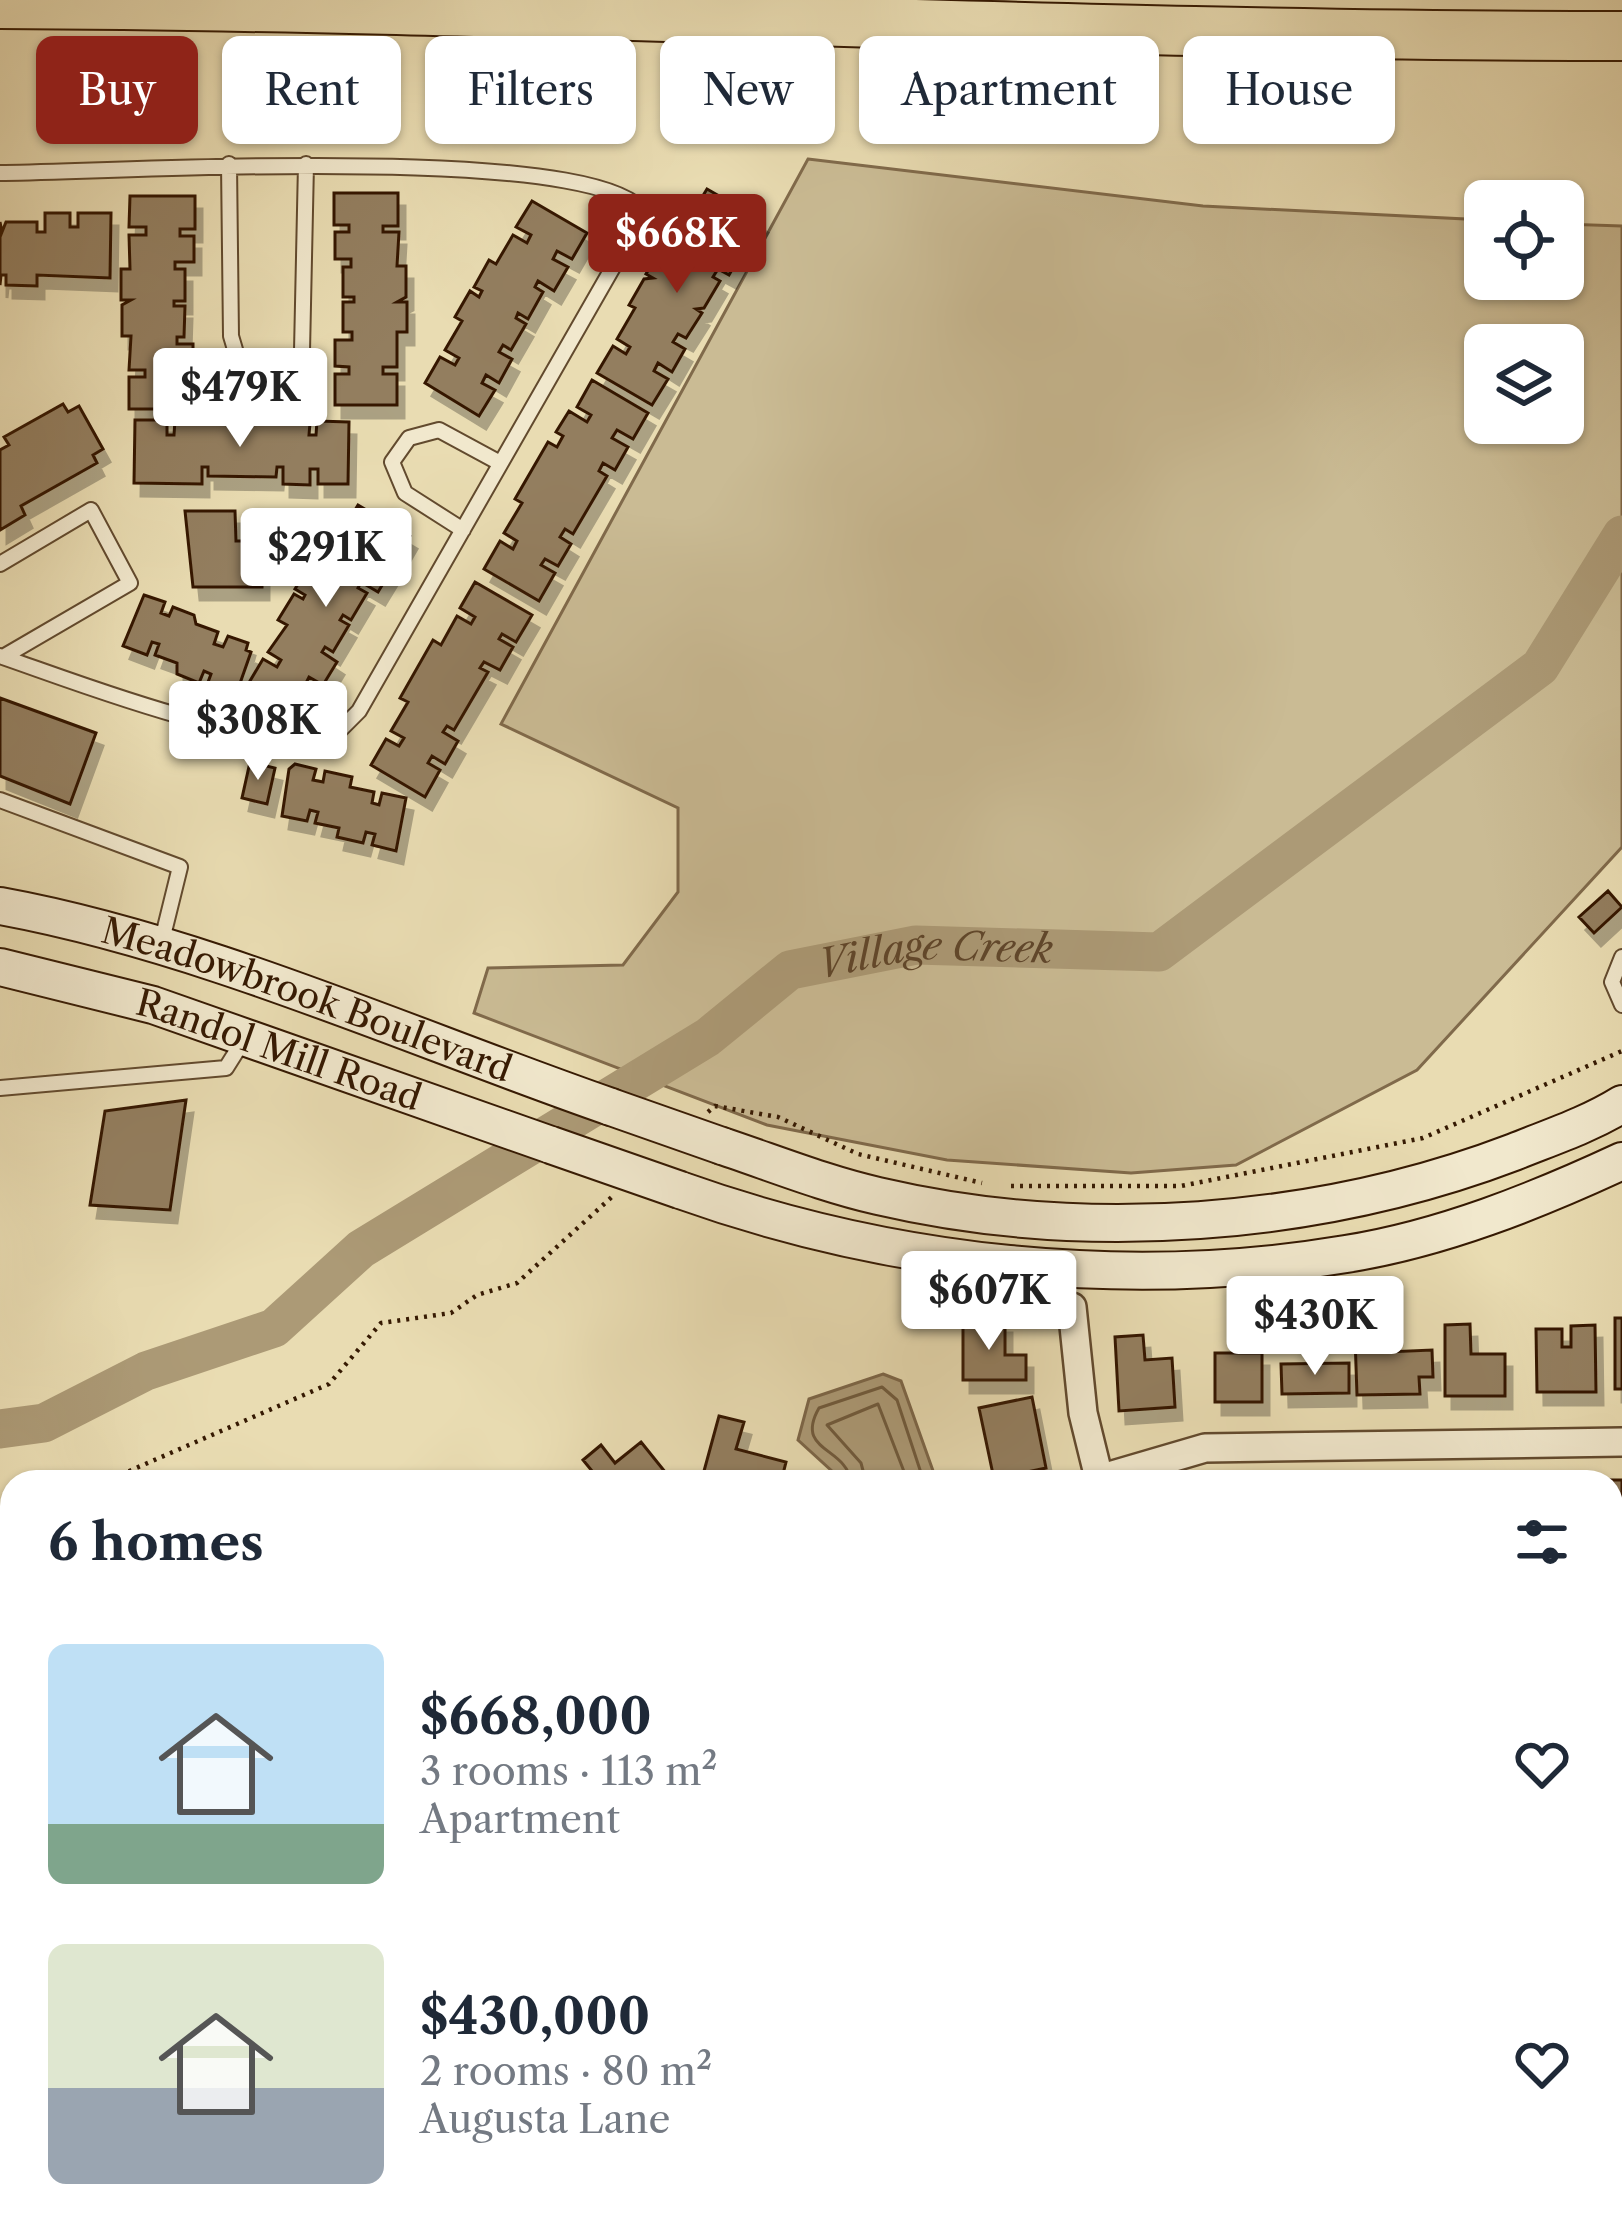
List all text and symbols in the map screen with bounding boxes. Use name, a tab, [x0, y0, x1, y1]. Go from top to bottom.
chip: Buy	[36, 36, 198, 144]
chip: Rent	[222, 36, 401, 144]
chip: Filters	[425, 36, 636, 144]
chip: New	[660, 36, 835, 144]
chip: Apartment	[859, 36, 1159, 144]
chip: House	[1183, 36, 1395, 144]
map controls	[1464, 180, 1584, 444]
button: locate	[1464, 180, 1584, 300]
pin: $668K	[593, 194, 761, 296]
text: $668K	[615, 209, 739, 257]
button: layers	[1464, 324, 1584, 444]
pin: $479K	[156, 348, 324, 450]
text: $479K	[180, 363, 300, 411]
pin: $291K	[242, 508, 410, 610]
text: $291K	[268, 523, 384, 571]
pin: $308K	[174, 681, 342, 783]
text: $308K	[196, 696, 320, 744]
street label: Meadowbrook Boulevard	[97, 908, 518, 1091]
water label: Village Creek	[813, 919, 1054, 988]
street label: Randol Mill Road	[132, 980, 427, 1120]
pin: $607K	[905, 1251, 1073, 1353]
text: $607K	[928, 1266, 1050, 1314]
pin: $430K	[1231, 1276, 1399, 1378]
text: $430K	[1254, 1291, 1376, 1339]
icon: filters	[1509, 1509, 1575, 1575]
text: 6 homes	[48, 1511, 264, 1573]
text: $668,000	[420, 1685, 652, 1747]
icon: home	[144, 1692, 288, 1836]
icon: heart	[1509, 1731, 1575, 1797]
text: 3 rooms · 113 m²	[420, 1747, 718, 1795]
text: Apartment	[420, 1795, 620, 1843]
text: $430,000	[420, 1985, 650, 2047]
icon: home	[144, 1992, 288, 2136]
icon: heart	[1509, 2031, 1575, 2097]
text: 2 rooms · 80 m²	[420, 2047, 712, 2095]
text: Augusta Lane	[420, 2095, 670, 2143]

